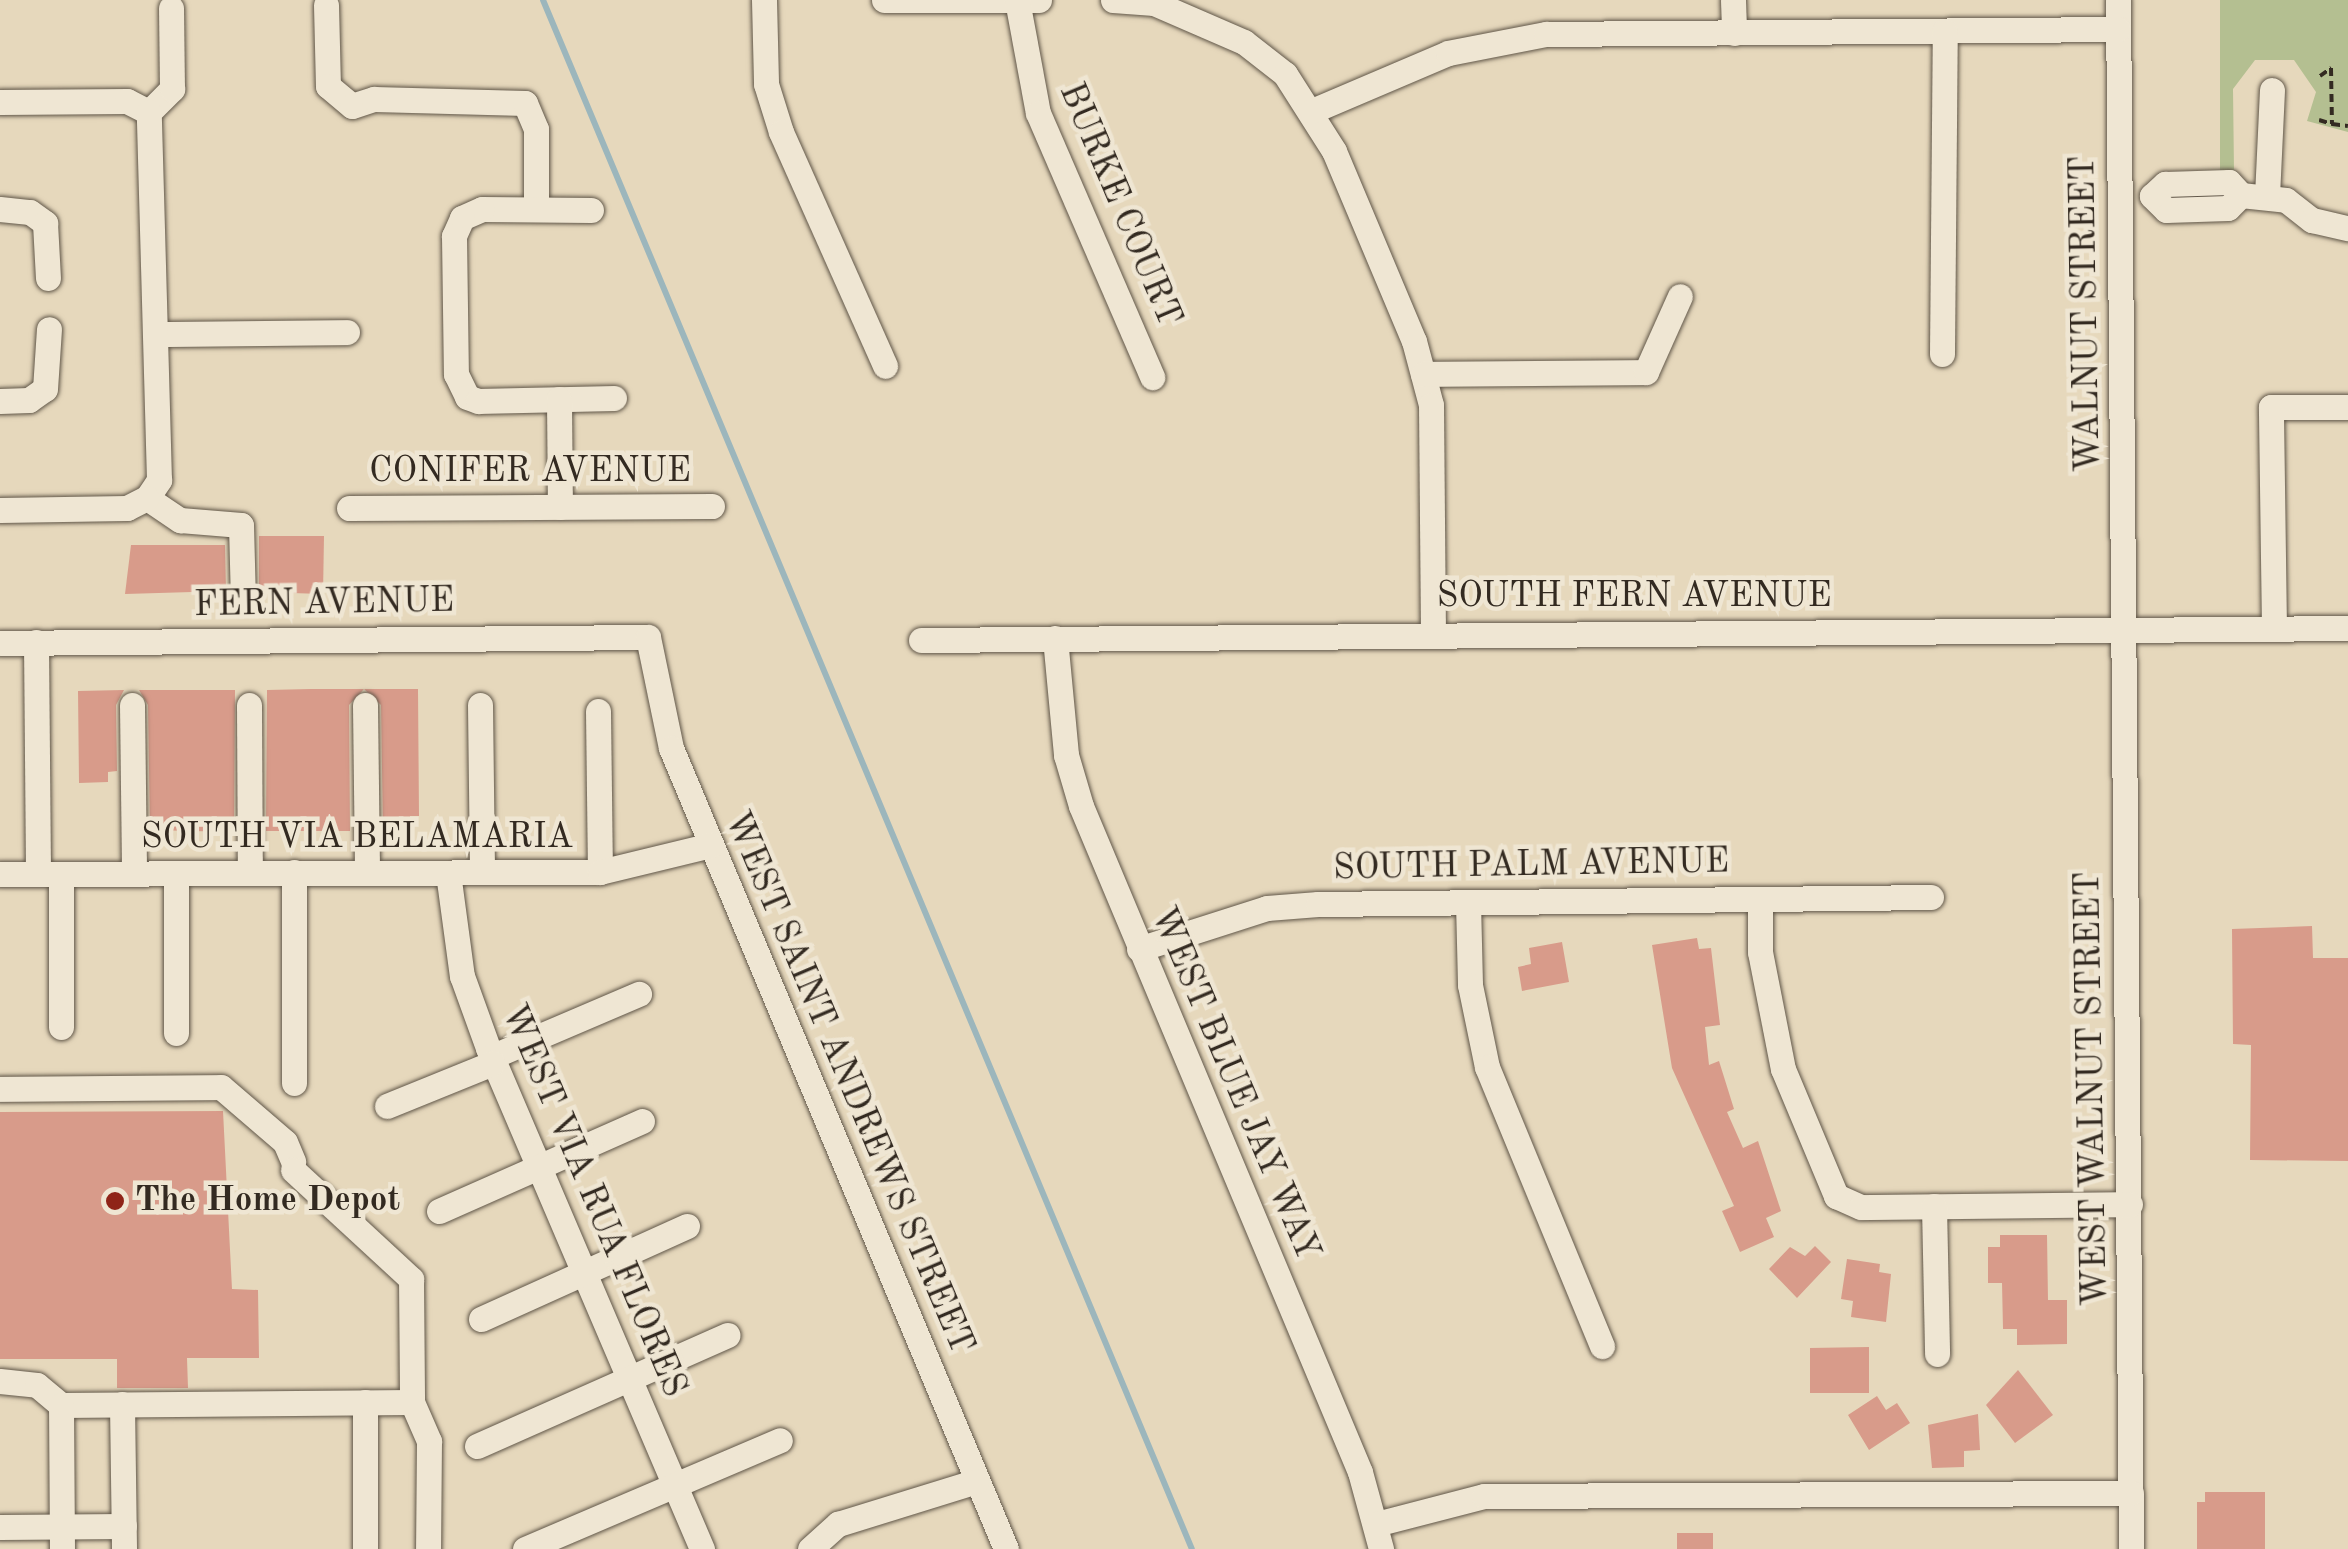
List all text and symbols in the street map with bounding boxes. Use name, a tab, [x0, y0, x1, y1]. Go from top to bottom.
street label: BURKE COURT	[1049, 77, 1189, 333]
street label: WALNUT STREET	[2063, 155, 2111, 473]
street label: CONIFER AVENUE	[369, 451, 691, 493]
street label: SOUTH FERN AVENUE	[1436, 576, 1832, 618]
street label: FERN AVENUE	[194, 581, 454, 627]
street label: WEST SAINT ANDREWS STREET	[714, 805, 982, 1361]
street label: SOUTH VIA BELAMARIA	[141, 817, 573, 859]
street label: SOUTH PALM AVENUE	[1333, 842, 1729, 890]
street label: WEST WALNUT STREET	[2068, 871, 2118, 1307]
street label: WEST BLUE JAY WAY	[1141, 901, 1327, 1267]
street label: WEST VIA RUA FLORES	[491, 998, 695, 1404]
place label: The Home Depot	[135, 1180, 400, 1222]
marker: The Home Depot	[104, 1190, 126, 1212]

